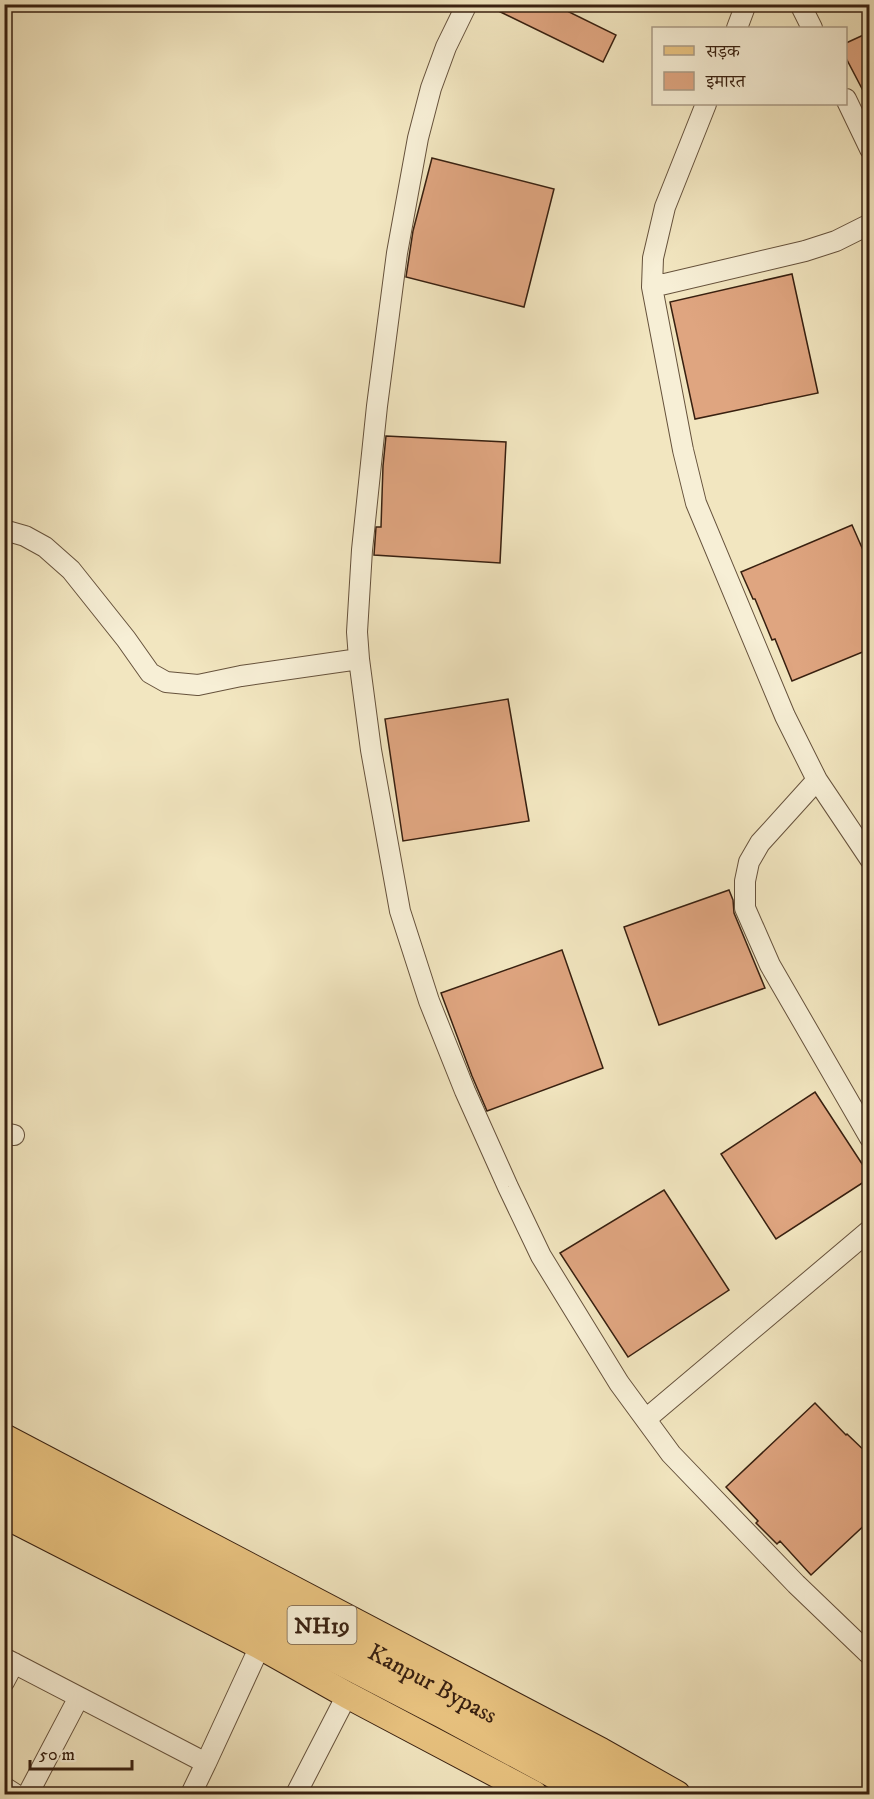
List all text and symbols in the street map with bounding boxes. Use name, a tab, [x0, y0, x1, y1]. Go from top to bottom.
legend	[652, 27, 847, 105]
text: सड़क	[705, 41, 741, 63]
text: इमारत	[705, 71, 746, 93]
road number: NH19	[288, 1606, 356, 1644]
street label: Kanpur Bypass	[363, 1638, 502, 1731]
scale bar	[30, 1733, 132, 1771]
text: 50 m	[39, 1744, 75, 1766]

